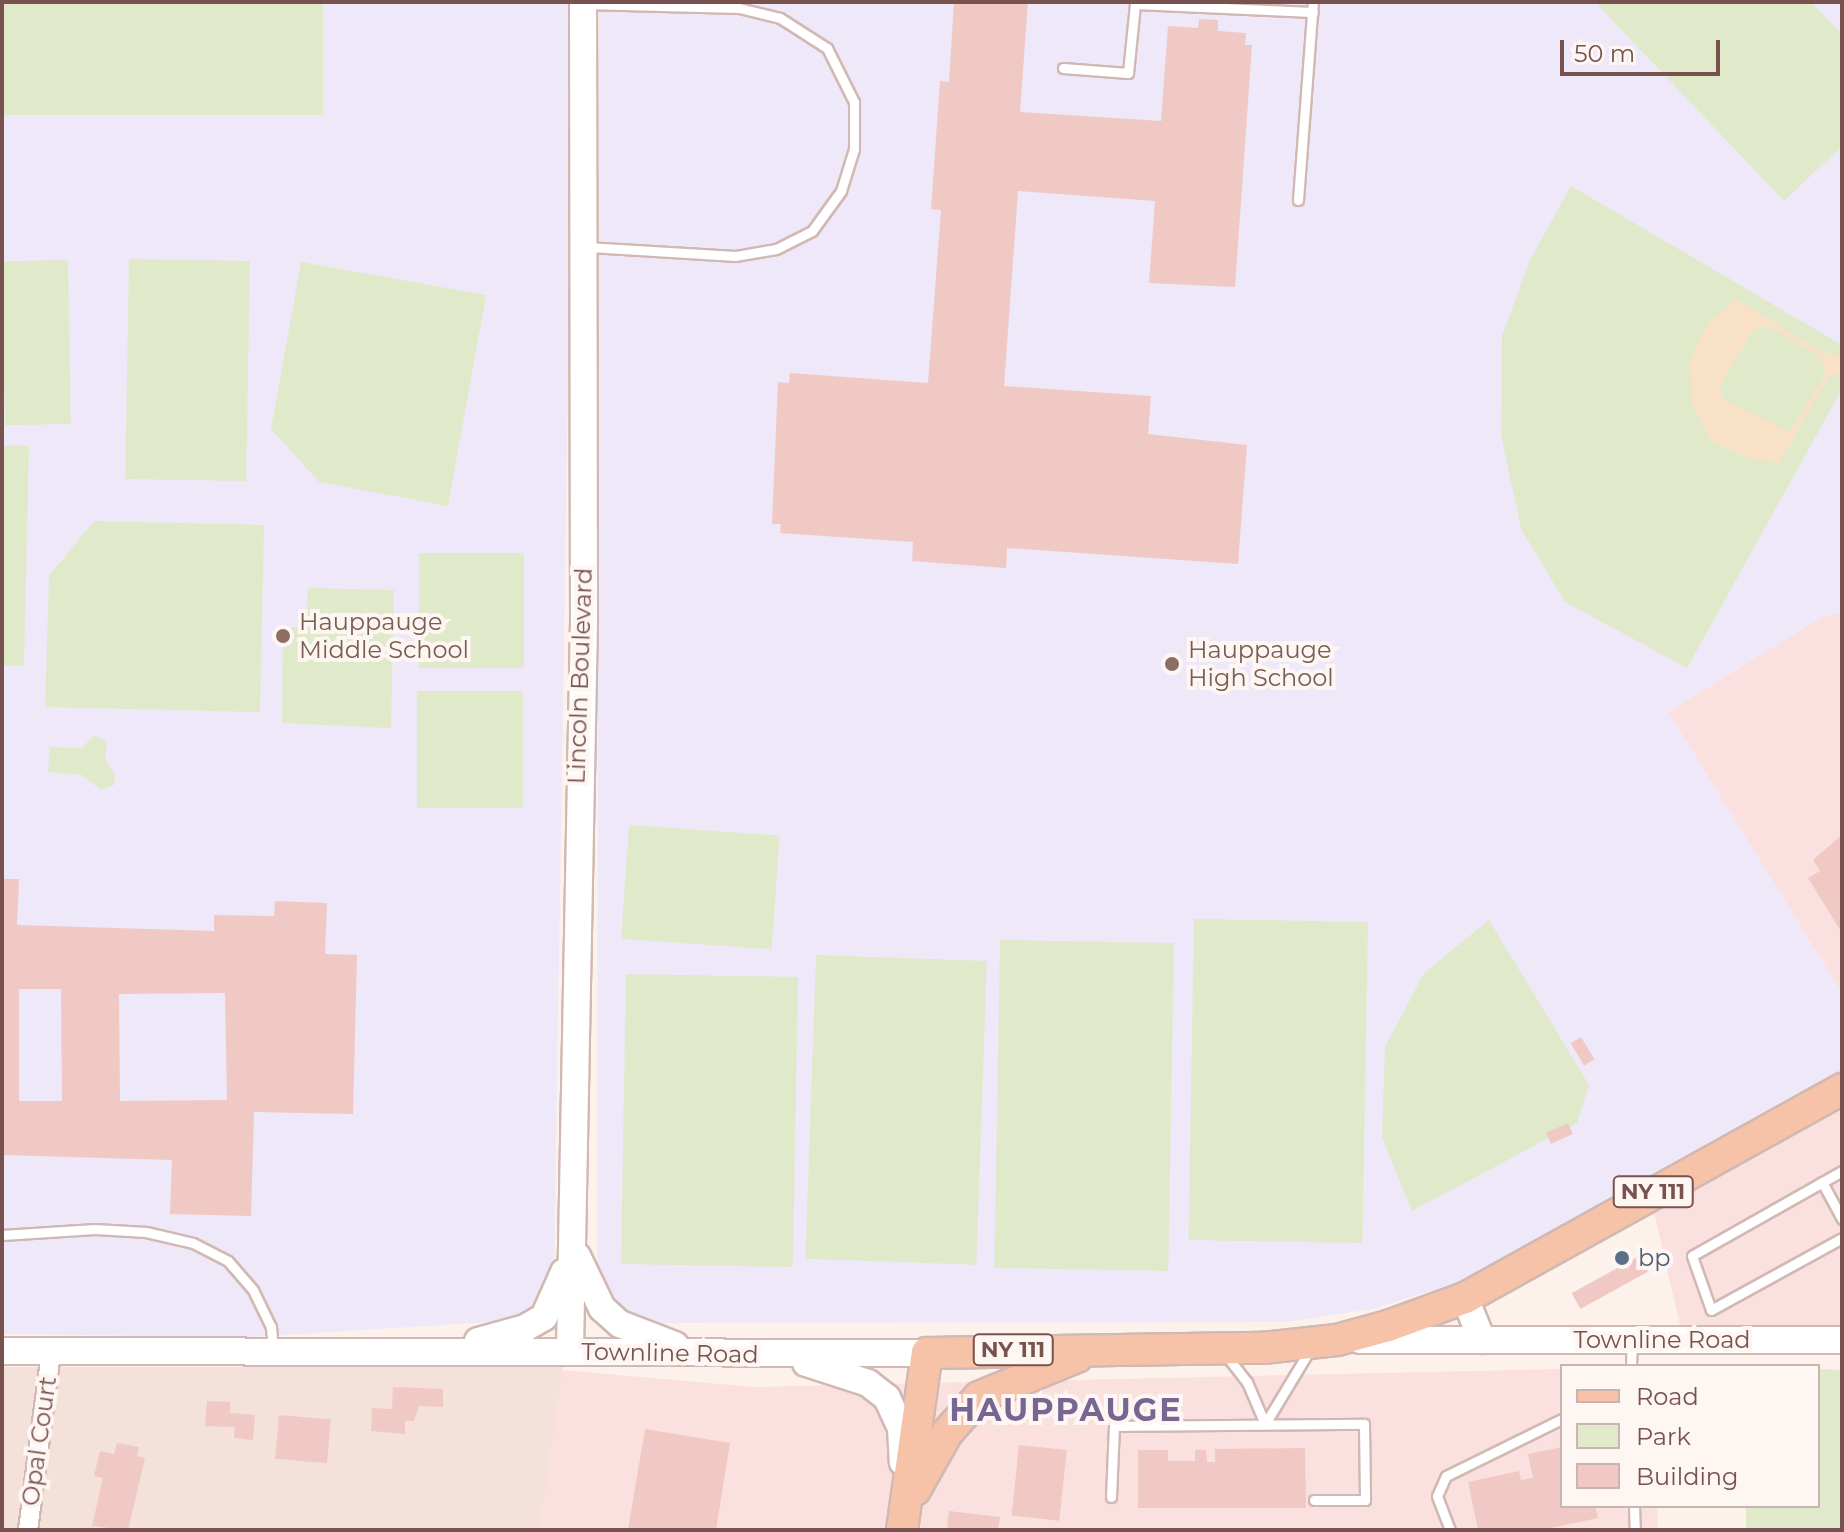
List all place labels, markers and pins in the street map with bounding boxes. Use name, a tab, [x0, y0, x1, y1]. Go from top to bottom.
place label: Hauppauge Middle School	[299, 608, 469, 664]
marker: Hauppauge Middle School	[274, 627, 292, 645]
place label: Hauppauge High School	[1188, 636, 1334, 692]
marker: Hauppauge High School	[1163, 655, 1181, 673]
place label: bp	[1638, 1244, 1671, 1272]
marker: bp	[1613, 1249, 1631, 1267]

